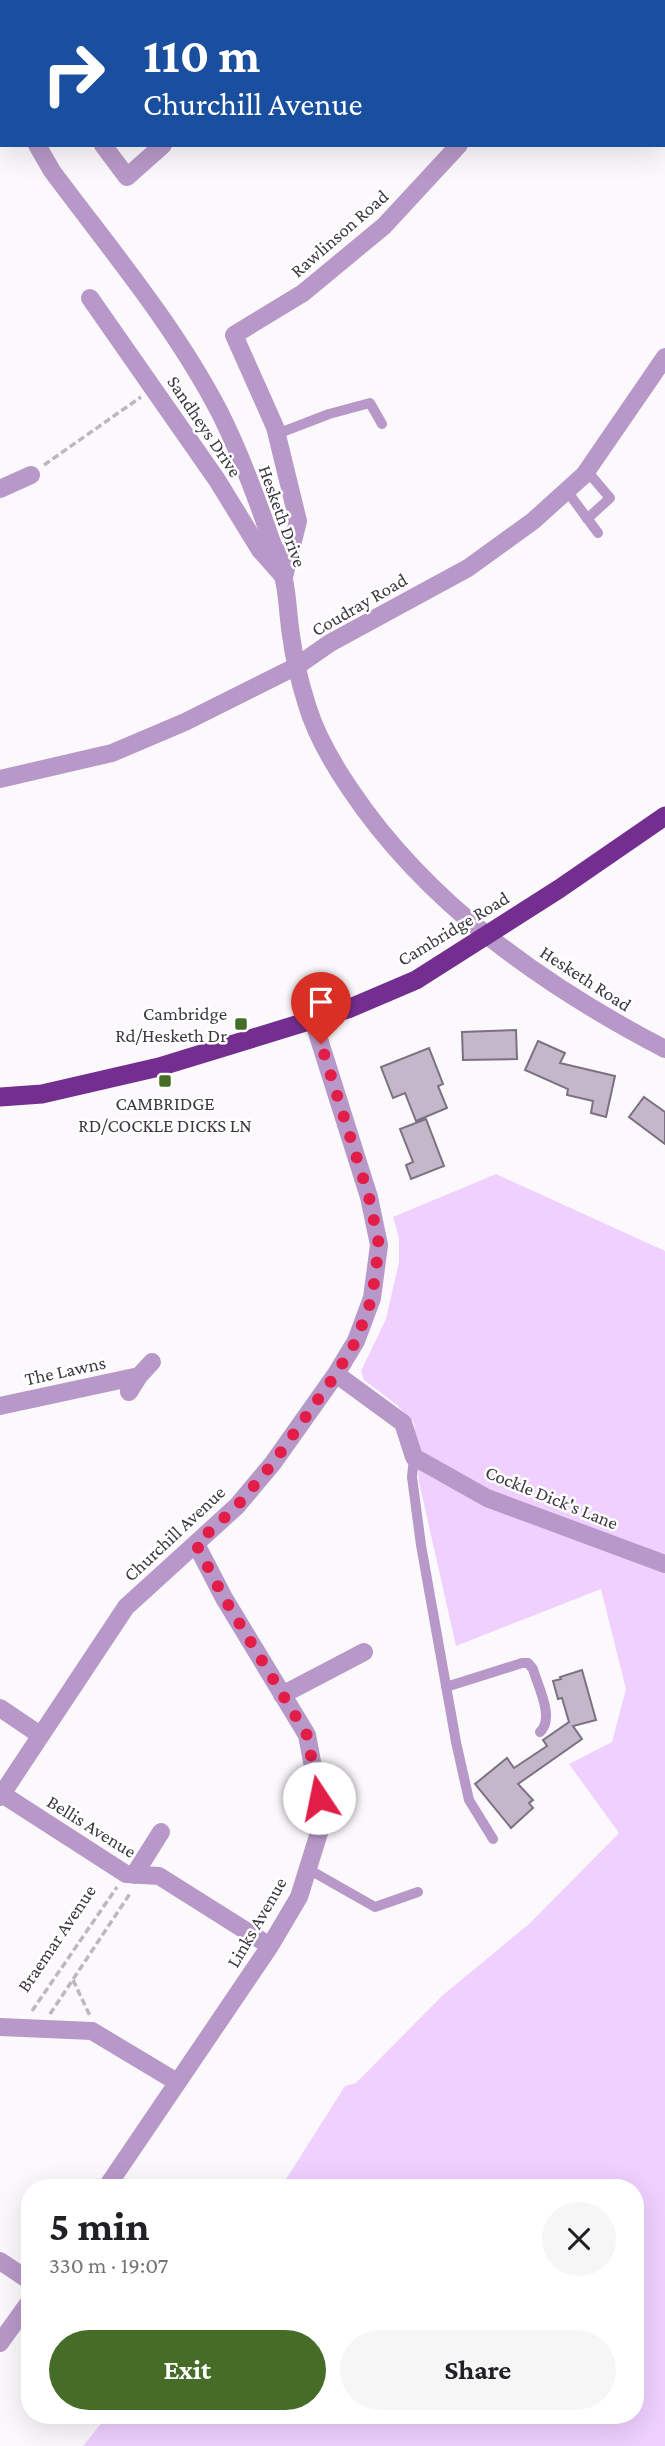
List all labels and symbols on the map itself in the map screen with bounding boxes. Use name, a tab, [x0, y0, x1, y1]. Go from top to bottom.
street label: Rawlinson Road	[286, 185, 392, 281]
street label: Sandheys Drive	[163, 372, 246, 481]
street label: Hesketh Drive	[254, 462, 311, 570]
street label: Coudray Road	[308, 569, 411, 640]
street label: Cambridge Road	[394, 887, 513, 970]
street label: Hesketh Road	[536, 941, 635, 1016]
pin	[291, 972, 351, 1044]
place label: Cambridge Rd/Hesketh Dr	[115, 1003, 227, 1046]
marker: Cambridge Rd/Hesketh Dr	[233, 1016, 249, 1032]
marker: CAMBRIDGE RD/COCKLE DICKS LN	[157, 1073, 173, 1089]
place label: CAMBRIDGE RD/COCKLE DICKS LN	[78, 1093, 252, 1136]
street label: The Lawns	[23, 1352, 108, 1389]
street label: Cockle Dick's Lane	[483, 1461, 621, 1534]
street label: Churchill Avenue	[120, 1481, 229, 1585]
position arrow	[282, 1761, 356, 1835]
street label: Bellis Avenue	[43, 1791, 140, 1862]
street label: Links Avenue	[222, 1873, 291, 1971]
street label: Braemar Avenue	[13, 1881, 100, 1996]

